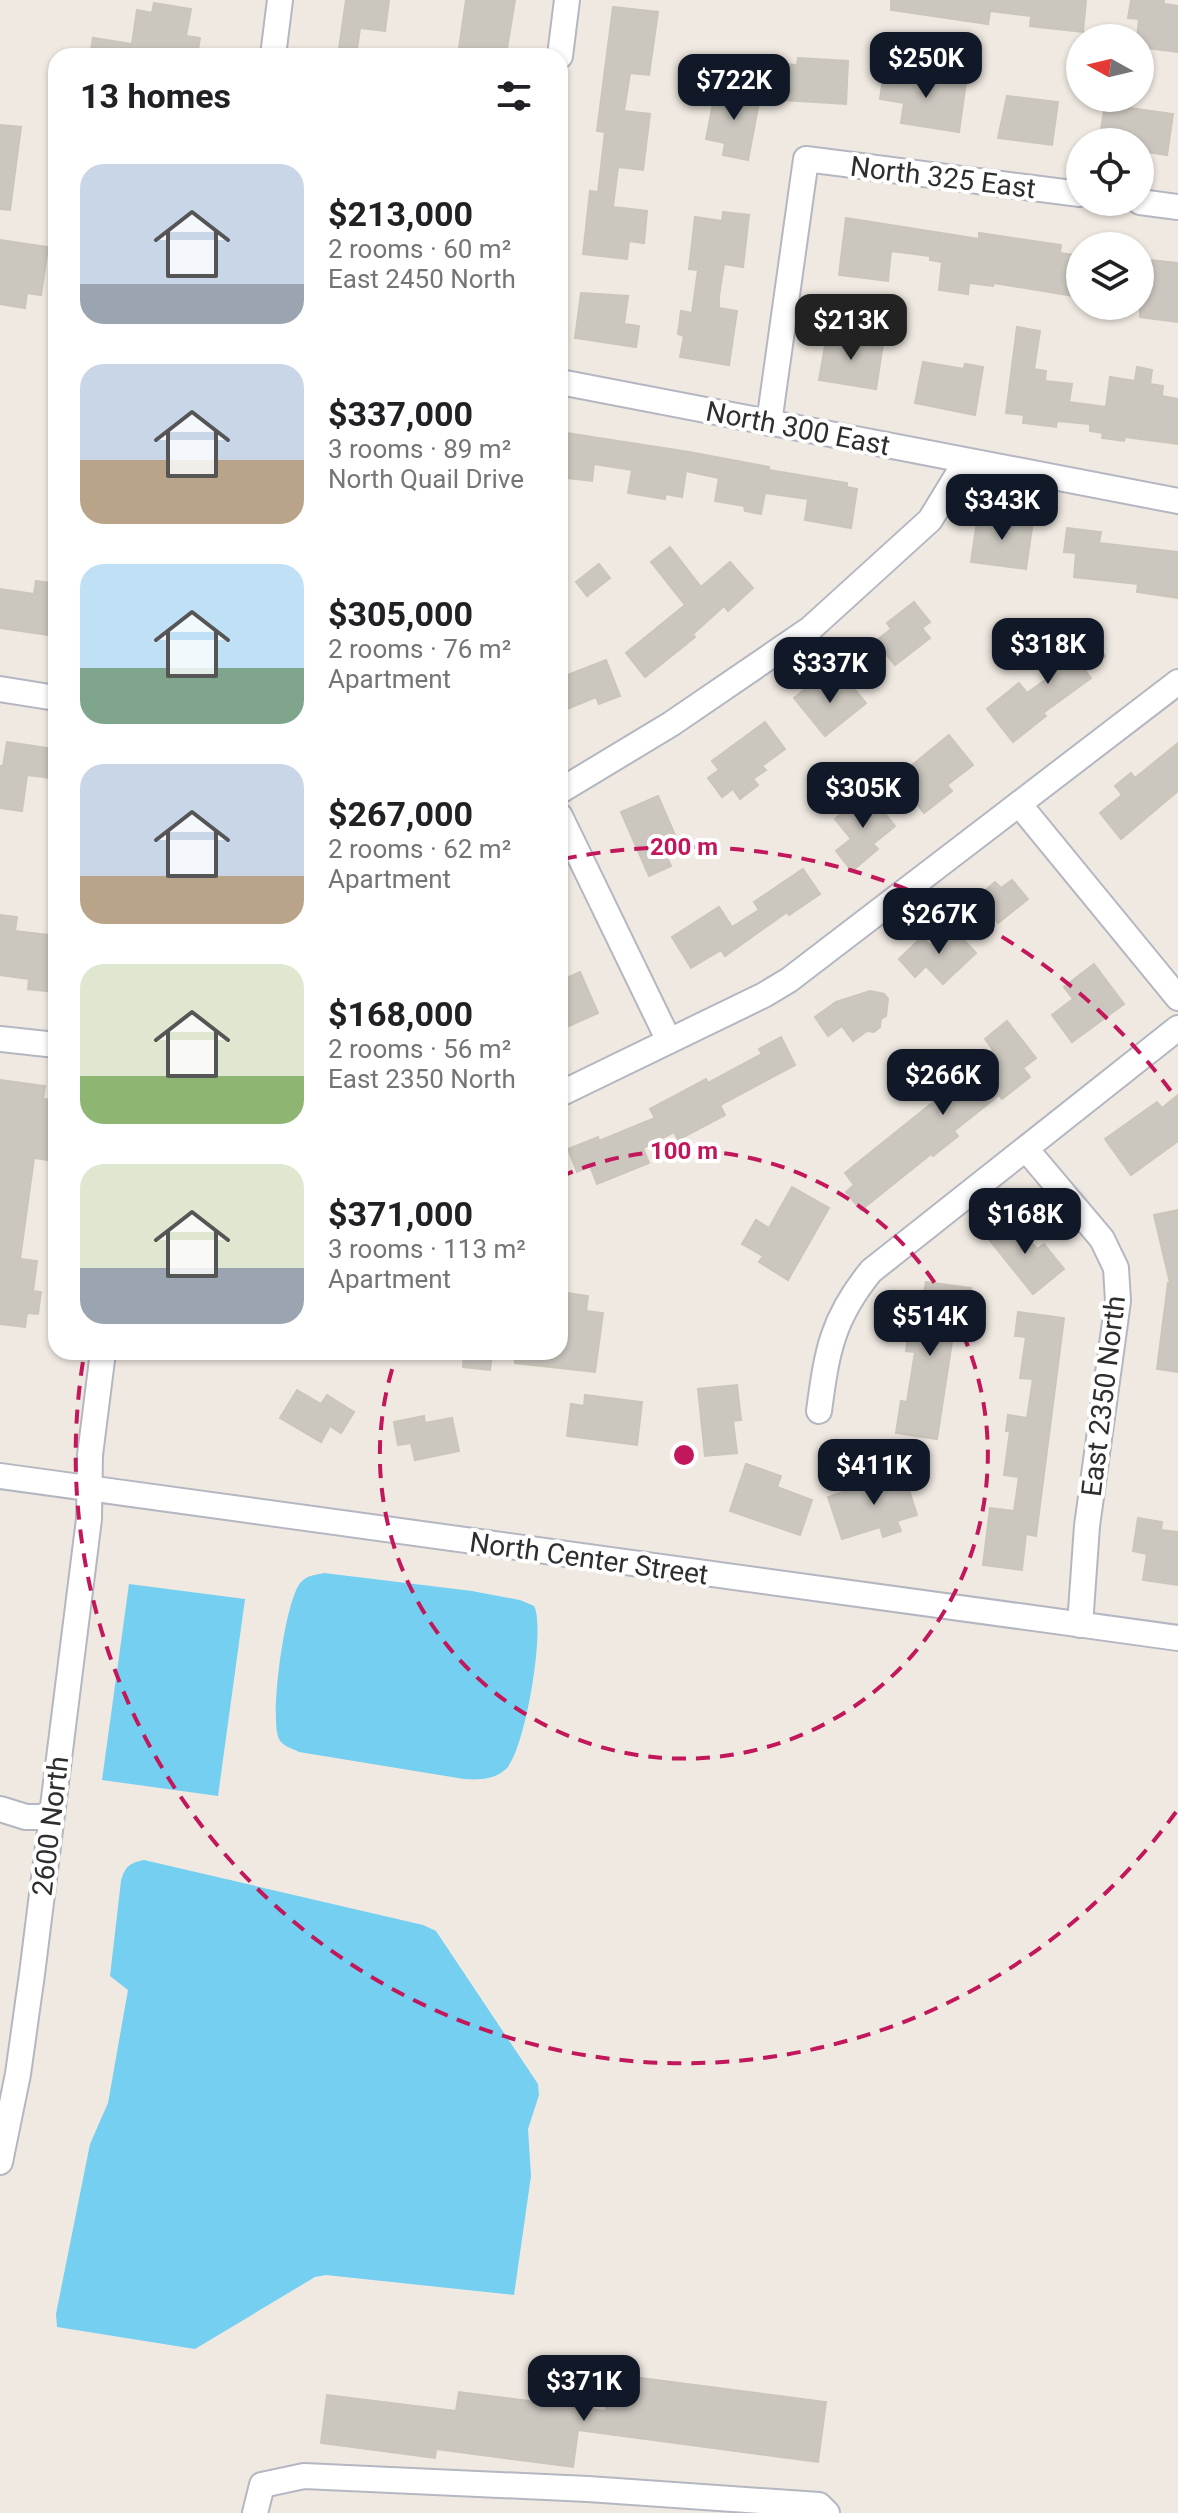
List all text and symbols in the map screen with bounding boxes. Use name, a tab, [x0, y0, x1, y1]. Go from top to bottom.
north arrow	[1066, 24, 1154, 112]
map controls	[1066, 24, 1154, 320]
pin: $250K	[870, 32, 982, 100]
text: $250K	[888, 43, 964, 73]
pin: $722K	[678, 54, 790, 122]
text: $722K	[696, 65, 772, 95]
icon: filters	[492, 74, 536, 118]
text: 13 homes	[80, 76, 231, 116]
button: locate	[1066, 128, 1154, 216]
street label: North 325 East	[848, 150, 1038, 205]
text: $213,000	[328, 194, 473, 234]
icon: home	[144, 196, 240, 292]
button: layers	[1066, 232, 1154, 320]
text: 2 rooms · 60 m²	[328, 234, 511, 264]
text: East 2450 North	[328, 264, 516, 294]
pin: $213K	[795, 294, 907, 362]
text: $213K	[813, 305, 889, 335]
text: $337,000	[328, 394, 473, 434]
street label: North 300 East	[703, 394, 893, 462]
icon: home	[144, 396, 240, 492]
text: 3 rooms · 89 m²	[328, 434, 511, 464]
text: North Quail Drive	[328, 464, 524, 494]
pin: $343K	[946, 474, 1058, 542]
text: $343K	[964, 485, 1040, 515]
text: $305,000	[328, 594, 473, 634]
icon: home	[144, 596, 240, 692]
pin: $318K	[992, 618, 1104, 686]
text: $318K	[1010, 629, 1086, 659]
text: 2 rooms · 76 m²	[328, 634, 511, 664]
pin: $337K	[774, 637, 886, 705]
text: $337K	[792, 648, 868, 678]
text: Apartment	[328, 664, 451, 694]
pin: $305K	[807, 762, 919, 830]
text: $305K	[825, 773, 901, 803]
text: $267,000	[328, 794, 473, 834]
icon: home	[144, 796, 240, 892]
text: 200 m	[650, 833, 718, 861]
text: 2 rooms · 62 m²	[328, 834, 511, 864]
text: Apartment	[328, 864, 451, 894]
pin: $267K	[883, 888, 995, 956]
text: $267K	[901, 899, 977, 929]
text: $168,000	[328, 994, 473, 1034]
icon: home	[144, 996, 240, 1092]
text: 2 rooms · 56 m²	[328, 1034, 511, 1064]
pin: $266K	[887, 1049, 999, 1117]
text: $266K	[905, 1060, 981, 1090]
text: East 2350 North	[328, 1064, 516, 1094]
text: 100 m	[650, 1137, 718, 1165]
pin: $168K	[969, 1188, 1081, 1256]
text: $371,000	[328, 1194, 473, 1234]
icon: home	[144, 1196, 240, 1292]
text: $168K	[987, 1199, 1063, 1229]
text: 3 rooms · 113 m²	[328, 1234, 526, 1264]
text: Apartment	[328, 1264, 451, 1294]
pin: $514K	[874, 1290, 986, 1358]
street label: East 2350 North	[1075, 1294, 1132, 1498]
text: $514K	[892, 1301, 968, 1331]
pin: $411K	[818, 1439, 930, 1507]
centre of rings	[670, 1441, 698, 1469]
text: $411K	[836, 1450, 912, 1480]
street label: North Center Street	[468, 1525, 710, 1592]
street label: 2600 North	[26, 1754, 75, 1898]
pin: $371K	[528, 2355, 640, 2423]
text: $371K	[546, 2366, 622, 2396]

